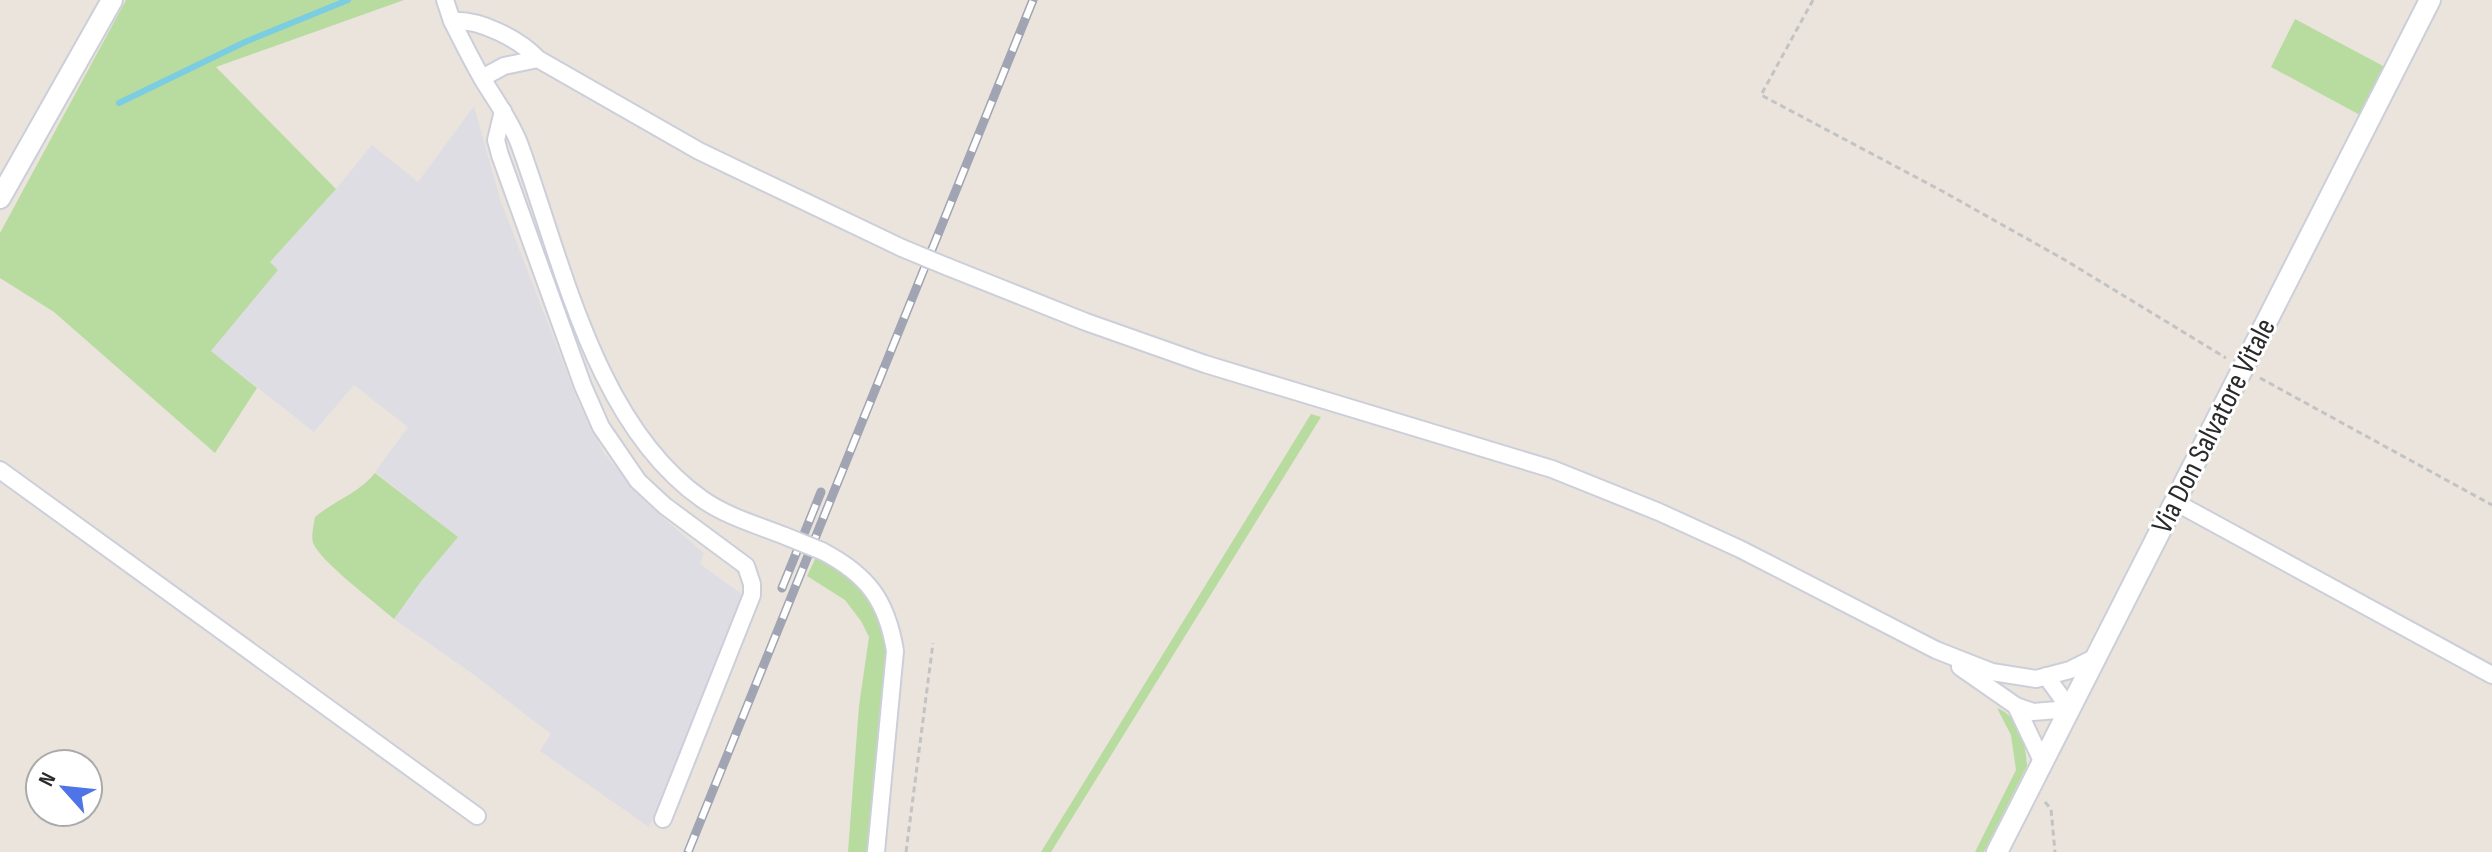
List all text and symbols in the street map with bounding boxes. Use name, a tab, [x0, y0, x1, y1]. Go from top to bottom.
street label: Via Don Salvatore Vitale	[2144, 312, 2284, 540]
north arrow	[24, 748, 104, 828]
text: N	[33, 768, 62, 791]

